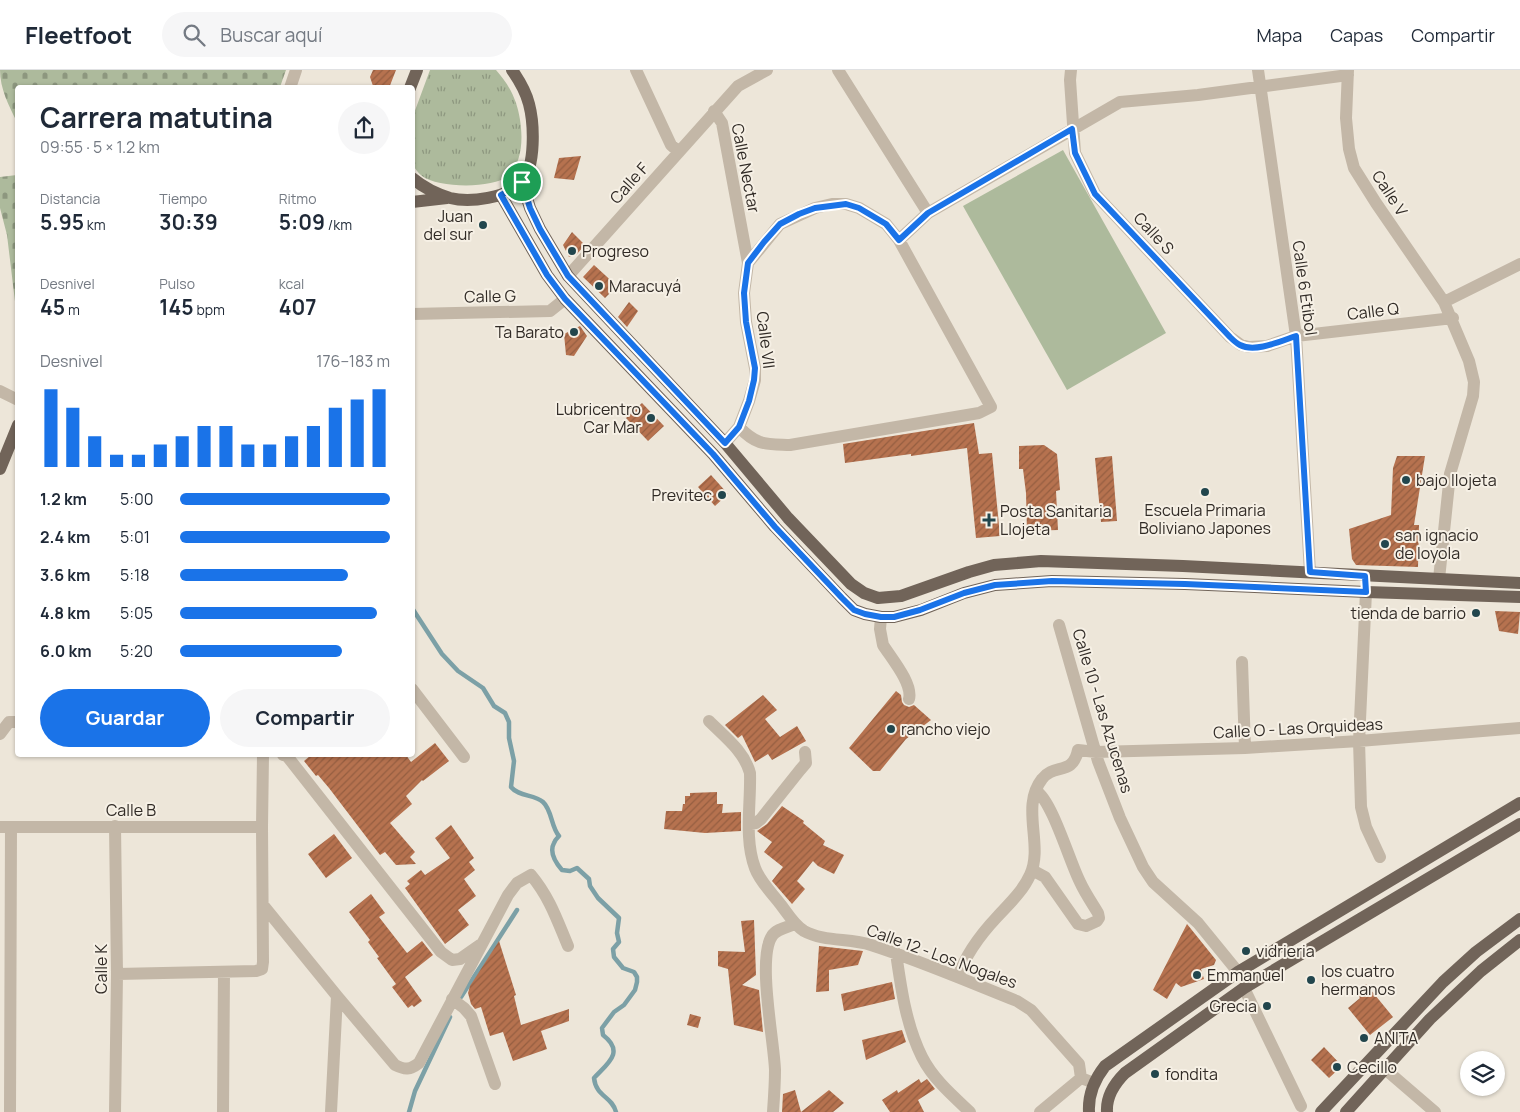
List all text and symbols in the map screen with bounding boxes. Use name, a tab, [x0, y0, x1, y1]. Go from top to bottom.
search box	[162, 12, 512, 57]
text: Fleetfoot	[25, 18, 132, 51]
icon: search	[180, 21, 208, 49]
text: Buscar aquí	[220, 22, 322, 48]
text: Mapa	[1256, 23, 1302, 47]
text: Capas	[1330, 23, 1383, 47]
text: Compartir	[1411, 23, 1495, 47]
text: Carrera matutina	[40, 98, 273, 136]
button: share	[338, 102, 390, 154]
street label: Calle Nectar	[727, 121, 765, 215]
text: 09:55 · 5 × 1.2 km	[40, 136, 160, 158]
street label: Calle F	[605, 158, 653, 208]
pin	[501, 161, 543, 203]
street label: Calle V	[1367, 166, 1413, 220]
icon: arrive	[508, 168, 536, 196]
text: Distancia	[40, 189, 100, 208]
text: Tiempo	[159, 189, 207, 208]
text: Ritmo	[279, 189, 316, 208]
place label: Juan del sur	[424, 205, 473, 245]
street label: Calle S	[1129, 207, 1179, 259]
text: 5.95	[40, 208, 84, 236]
text: 30:39	[159, 208, 218, 236]
text: 5:09	[279, 208, 325, 236]
text: km	[84, 215, 106, 234]
text: /km	[325, 215, 352, 234]
marker: Juan del sur	[477, 219, 489, 231]
street label: Calle 6 Etibol	[1287, 239, 1323, 337]
place label: Progreso	[582, 240, 649, 262]
marker: Progreso	[566, 245, 578, 257]
text: Desnivel	[40, 274, 95, 293]
text: Pulso	[159, 274, 195, 293]
text: kcal	[279, 274, 304, 293]
place label: Maracuyá	[609, 275, 681, 297]
marker: Maracuyá	[593, 280, 605, 292]
street label: Calle G	[464, 285, 516, 307]
text: 45	[40, 293, 65, 321]
text: 145	[159, 293, 194, 321]
text: 407	[279, 293, 316, 321]
street label: Calle Q	[1346, 297, 1401, 325]
text: m	[65, 300, 80, 319]
text: bpm	[194, 300, 225, 319]
street label: Calle VII	[752, 310, 780, 370]
place label: Ta Barato	[495, 321, 564, 343]
marker: Ta Barato	[568, 326, 580, 338]
text: Desnivel	[40, 350, 103, 372]
text: 176–183 m	[316, 350, 390, 372]
place label: Lubricentro Car Mar	[556, 398, 641, 438]
marker: Lubricentro Car Mar	[645, 412, 657, 424]
place label: bajo llojeta	[1416, 469, 1497, 491]
marker: bajo llojeta	[1400, 474, 1412, 486]
place label: Previtec	[652, 484, 712, 506]
marker: Escuela Primaria Boliviano Japones	[1199, 486, 1211, 498]
text: 1.2 km	[40, 488, 87, 510]
text: 5:00	[120, 488, 154, 510]
marker: Previtec	[716, 489, 728, 501]
place label: Escuela Primaria Boliviano Japones	[1139, 499, 1271, 539]
place label: Posta Sanitaria Llojeta	[1000, 500, 1112, 540]
marker: Posta Sanitaria Llojeta	[982, 513, 996, 527]
place label: san ignacio de loyola	[1395, 524, 1478, 564]
text: 2.4 km	[40, 526, 90, 548]
text: 5:01	[120, 526, 150, 548]
marker: san ignacio de loyola	[1379, 538, 1391, 550]
text: 3.6 km	[40, 564, 90, 586]
text: 5:18	[120, 564, 150, 586]
text: 4.8 km	[40, 602, 90, 624]
text: 5:05	[120, 602, 153, 624]
place label: tienda de barrio	[1351, 602, 1466, 624]
marker: tienda de barrio	[1470, 607, 1482, 619]
street label: Calle 10 - Las Azucenas	[1068, 626, 1138, 796]
text: 6.0 km	[40, 640, 92, 662]
text: 5:20	[120, 640, 153, 662]
button: Guardar	[40, 689, 210, 747]
button: Compartir	[220, 689, 390, 747]
street label: Calle O - Las Orquideas	[1213, 713, 1383, 743]
place label: rancho viejo	[901, 718, 991, 740]
marker: rancho viejo	[885, 723, 897, 735]
street label: Calle B	[106, 799, 156, 821]
street label: Calle 12 - Los Nogales	[864, 919, 1020, 993]
place label: vidrieria	[1256, 940, 1315, 962]
street label: Calle K	[90, 944, 112, 994]
marker: vidrieria	[1240, 945, 1252, 957]
place label: los cuatro hermanos	[1321, 960, 1395, 1000]
place label: Emmanuel	[1207, 964, 1284, 986]
marker: Emmanuel	[1191, 969, 1203, 981]
marker: los cuatro hermanos	[1305, 974, 1317, 986]
place label: Grecia	[1210, 995, 1257, 1017]
marker: Grecia	[1261, 1000, 1273, 1012]
place label: ANITA	[1374, 1027, 1418, 1049]
marker: ANITA	[1358, 1032, 1370, 1044]
map controls	[1460, 1051, 1505, 1096]
button: layers	[1460, 1051, 1505, 1096]
place label: Cecillo	[1347, 1056, 1397, 1078]
marker: Cecillo	[1331, 1061, 1343, 1073]
place label: fondita	[1165, 1063, 1218, 1085]
marker: fondita	[1149, 1068, 1161, 1080]

